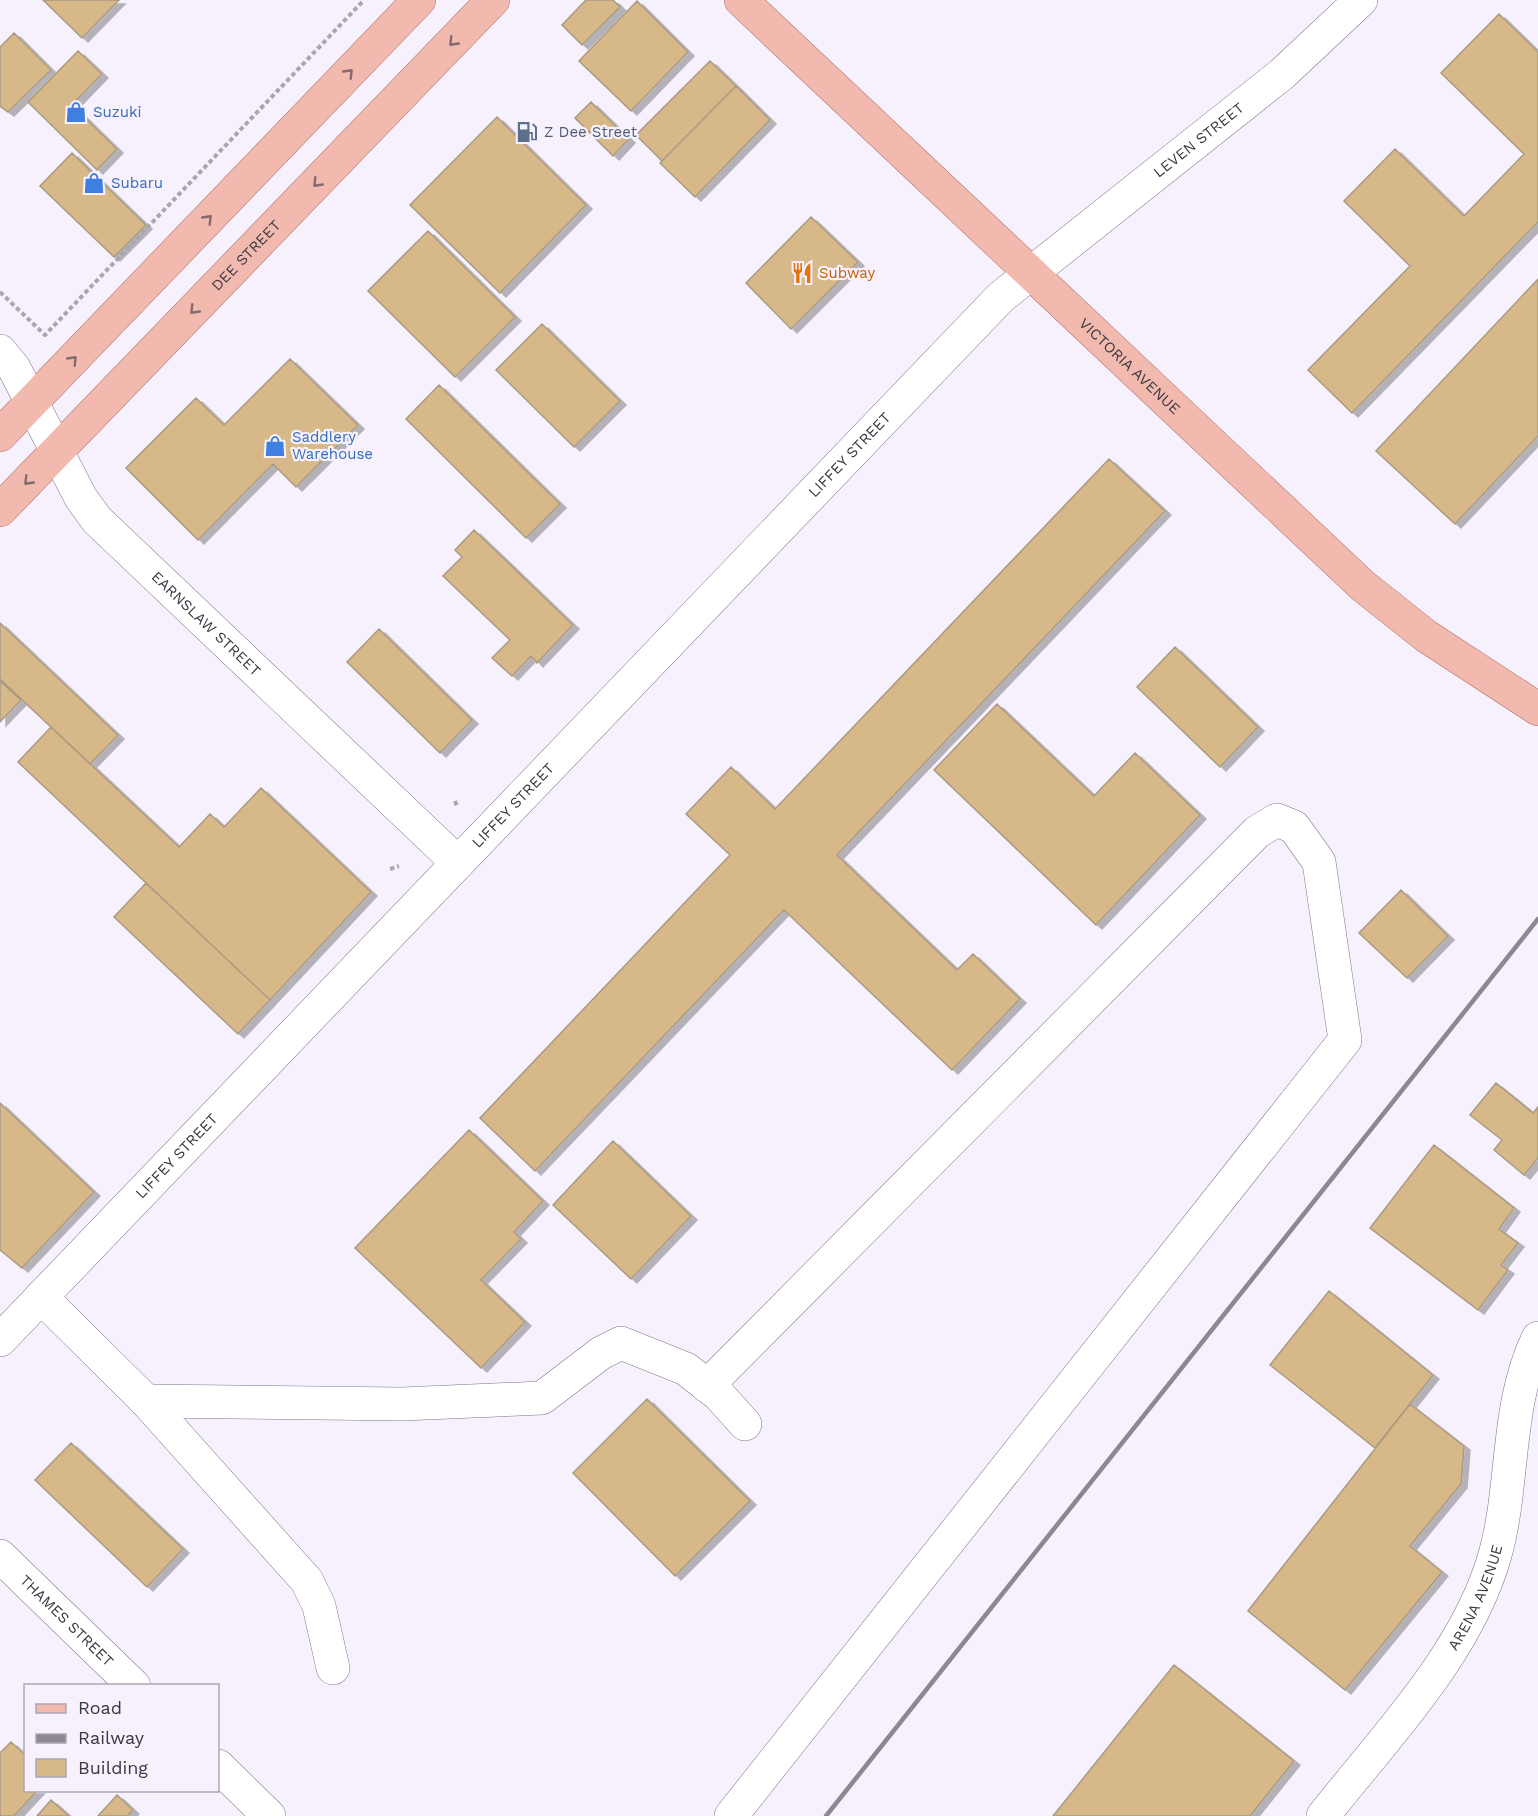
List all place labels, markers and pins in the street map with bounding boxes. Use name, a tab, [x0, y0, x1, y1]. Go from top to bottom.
shop icon: Suzuki	[64, 100, 88, 124]
place label: Suzuki	[93, 103, 142, 121]
fuel station icon: Z Dee Street	[515, 120, 539, 144]
place label: Z Dee Street	[544, 123, 638, 141]
shop icon: Subaru	[82, 171, 106, 195]
place label: Subaru	[111, 174, 163, 192]
restaurant icon: Subway	[790, 261, 814, 285]
place label: Subway	[819, 264, 875, 282]
place label: Saddlery Warehouse	[292, 428, 373, 463]
shop icon: Saddlery Warehouse	[263, 434, 287, 458]

